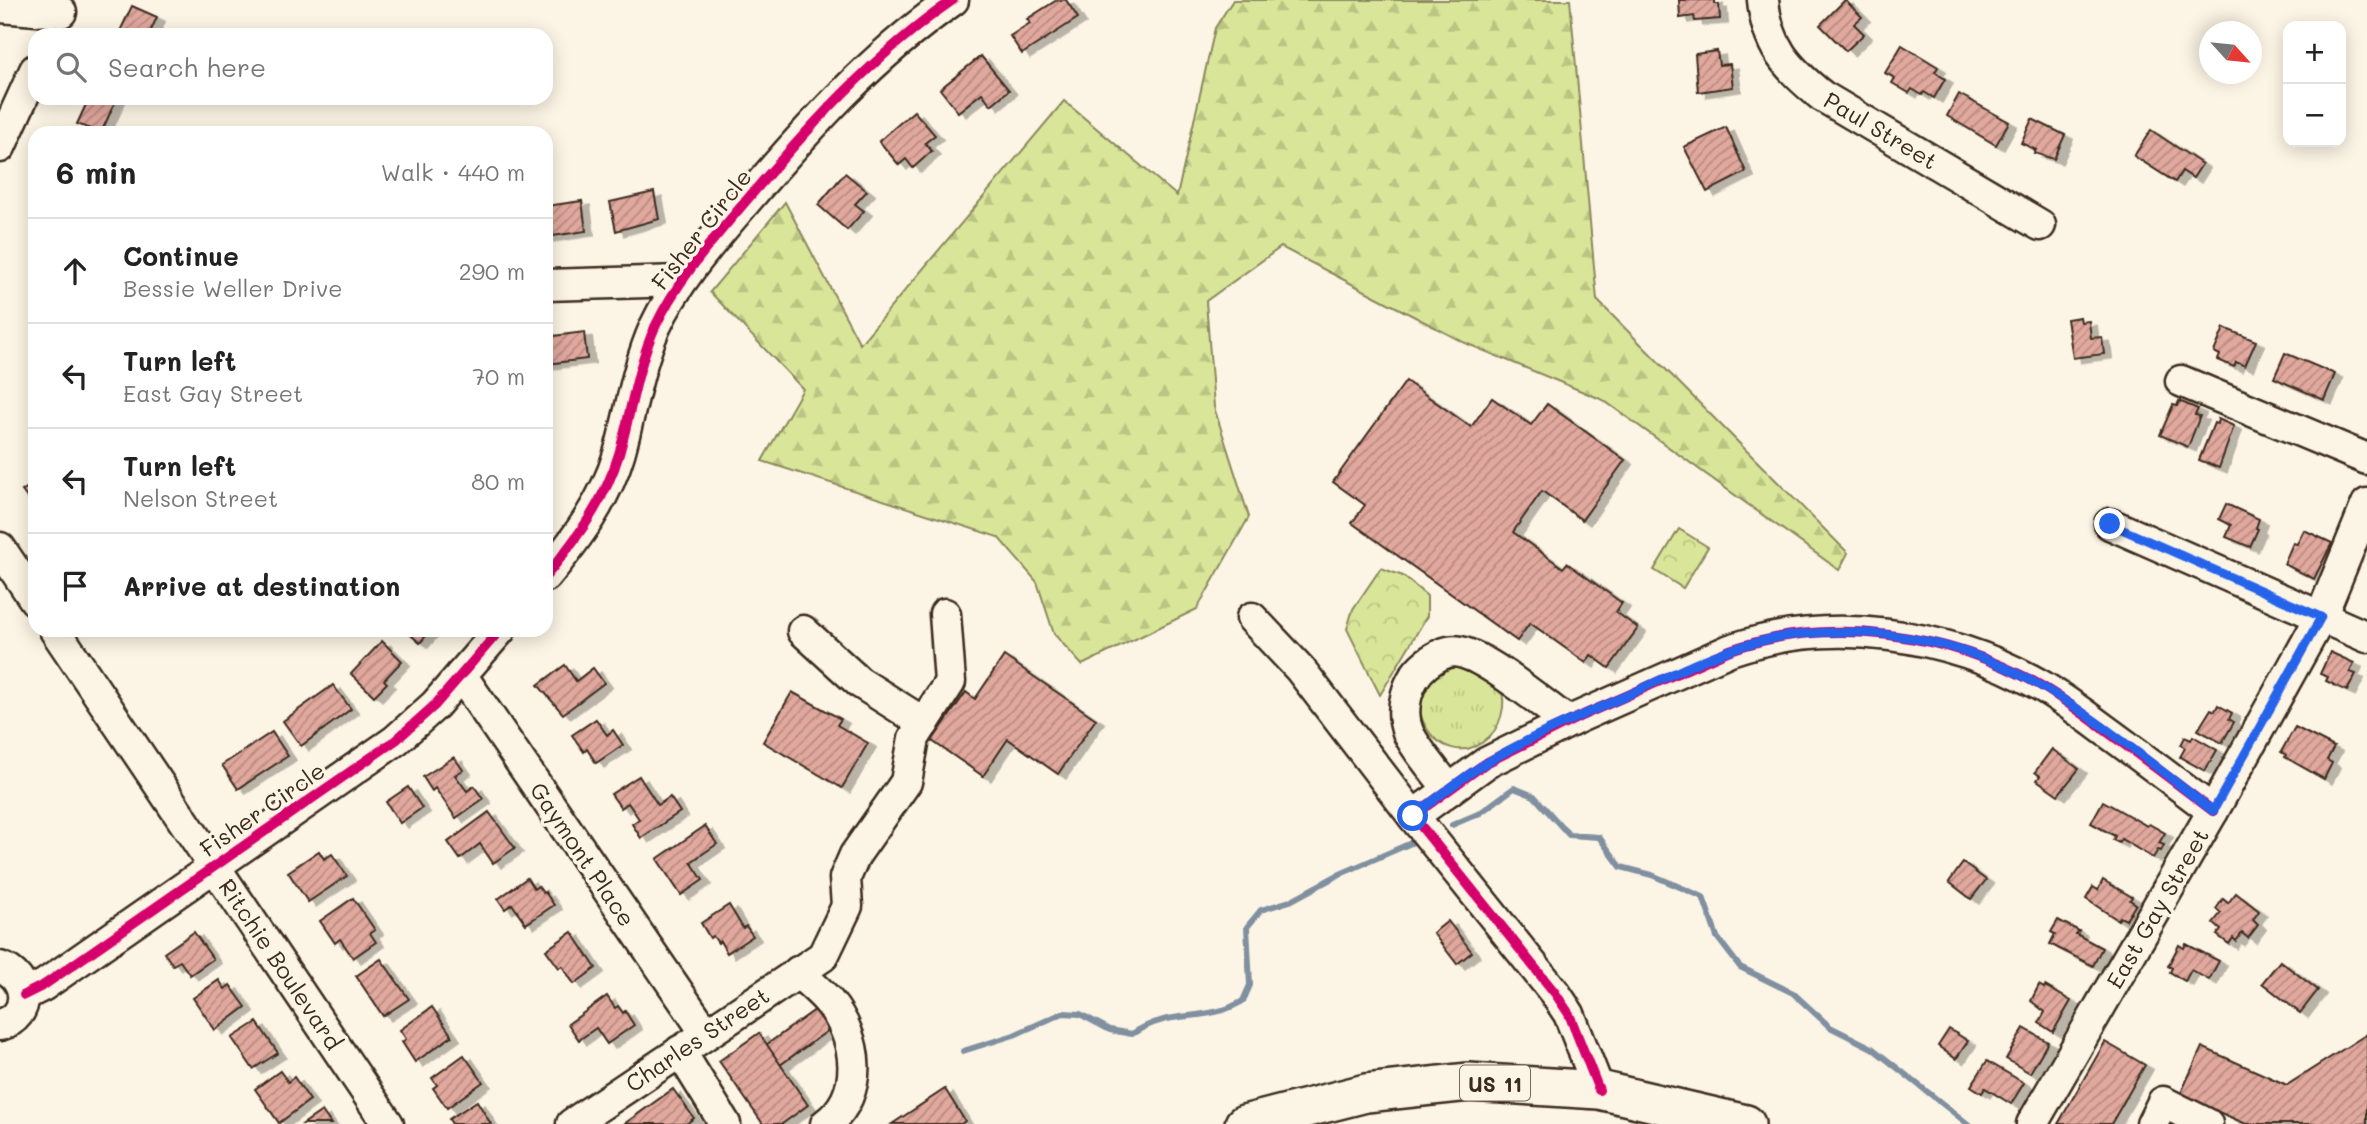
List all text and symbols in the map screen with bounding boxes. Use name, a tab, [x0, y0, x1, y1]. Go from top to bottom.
north arrow	[2199, 21, 2262, 84]
map controls	[2283, 21, 2346, 147]
button: +	[2283, 21, 2346, 84]
search box	[28, 28, 553, 105]
icon: search	[52, 48, 90, 86]
text: Search here	[108, 50, 266, 84]
street label: Paul Street	[1819, 84, 1943, 176]
button: −	[2283, 84, 2346, 147]
text: 6 min	[56, 152, 136, 192]
text: Walk · 440 m	[381, 157, 525, 187]
street label: Fisher Circle	[644, 162, 758, 296]
text: Continue	[123, 239, 239, 273]
icon: ahead	[56, 252, 94, 290]
text: 290 m	[459, 256, 525, 286]
text: Bessie Weller Drive	[123, 273, 342, 303]
text: Turn left	[123, 344, 236, 378]
icon: left	[56, 357, 94, 395]
text: 70 m	[472, 361, 525, 391]
text: East Gay Street	[123, 378, 303, 408]
text: Turn left	[123, 449, 236, 483]
icon: left	[56, 462, 94, 500]
text: 80 m	[471, 466, 525, 496]
text: Nelson Street	[123, 483, 278, 513]
route end	[2094, 508, 2125, 539]
icon: arrive	[56, 567, 94, 605]
text: Arrive at destination	[123, 569, 400, 603]
street label: Fisher Circle	[194, 755, 330, 863]
street label: Gaymont Place	[524, 776, 642, 932]
route start	[1397, 800, 1428, 831]
street label: East Gay Street	[2099, 823, 2215, 993]
street label: Ritchie Boulevard	[213, 873, 349, 1055]
street label: Charles Street	[619, 980, 775, 1098]
road number: US 11	[1460, 1066, 1530, 1100]

